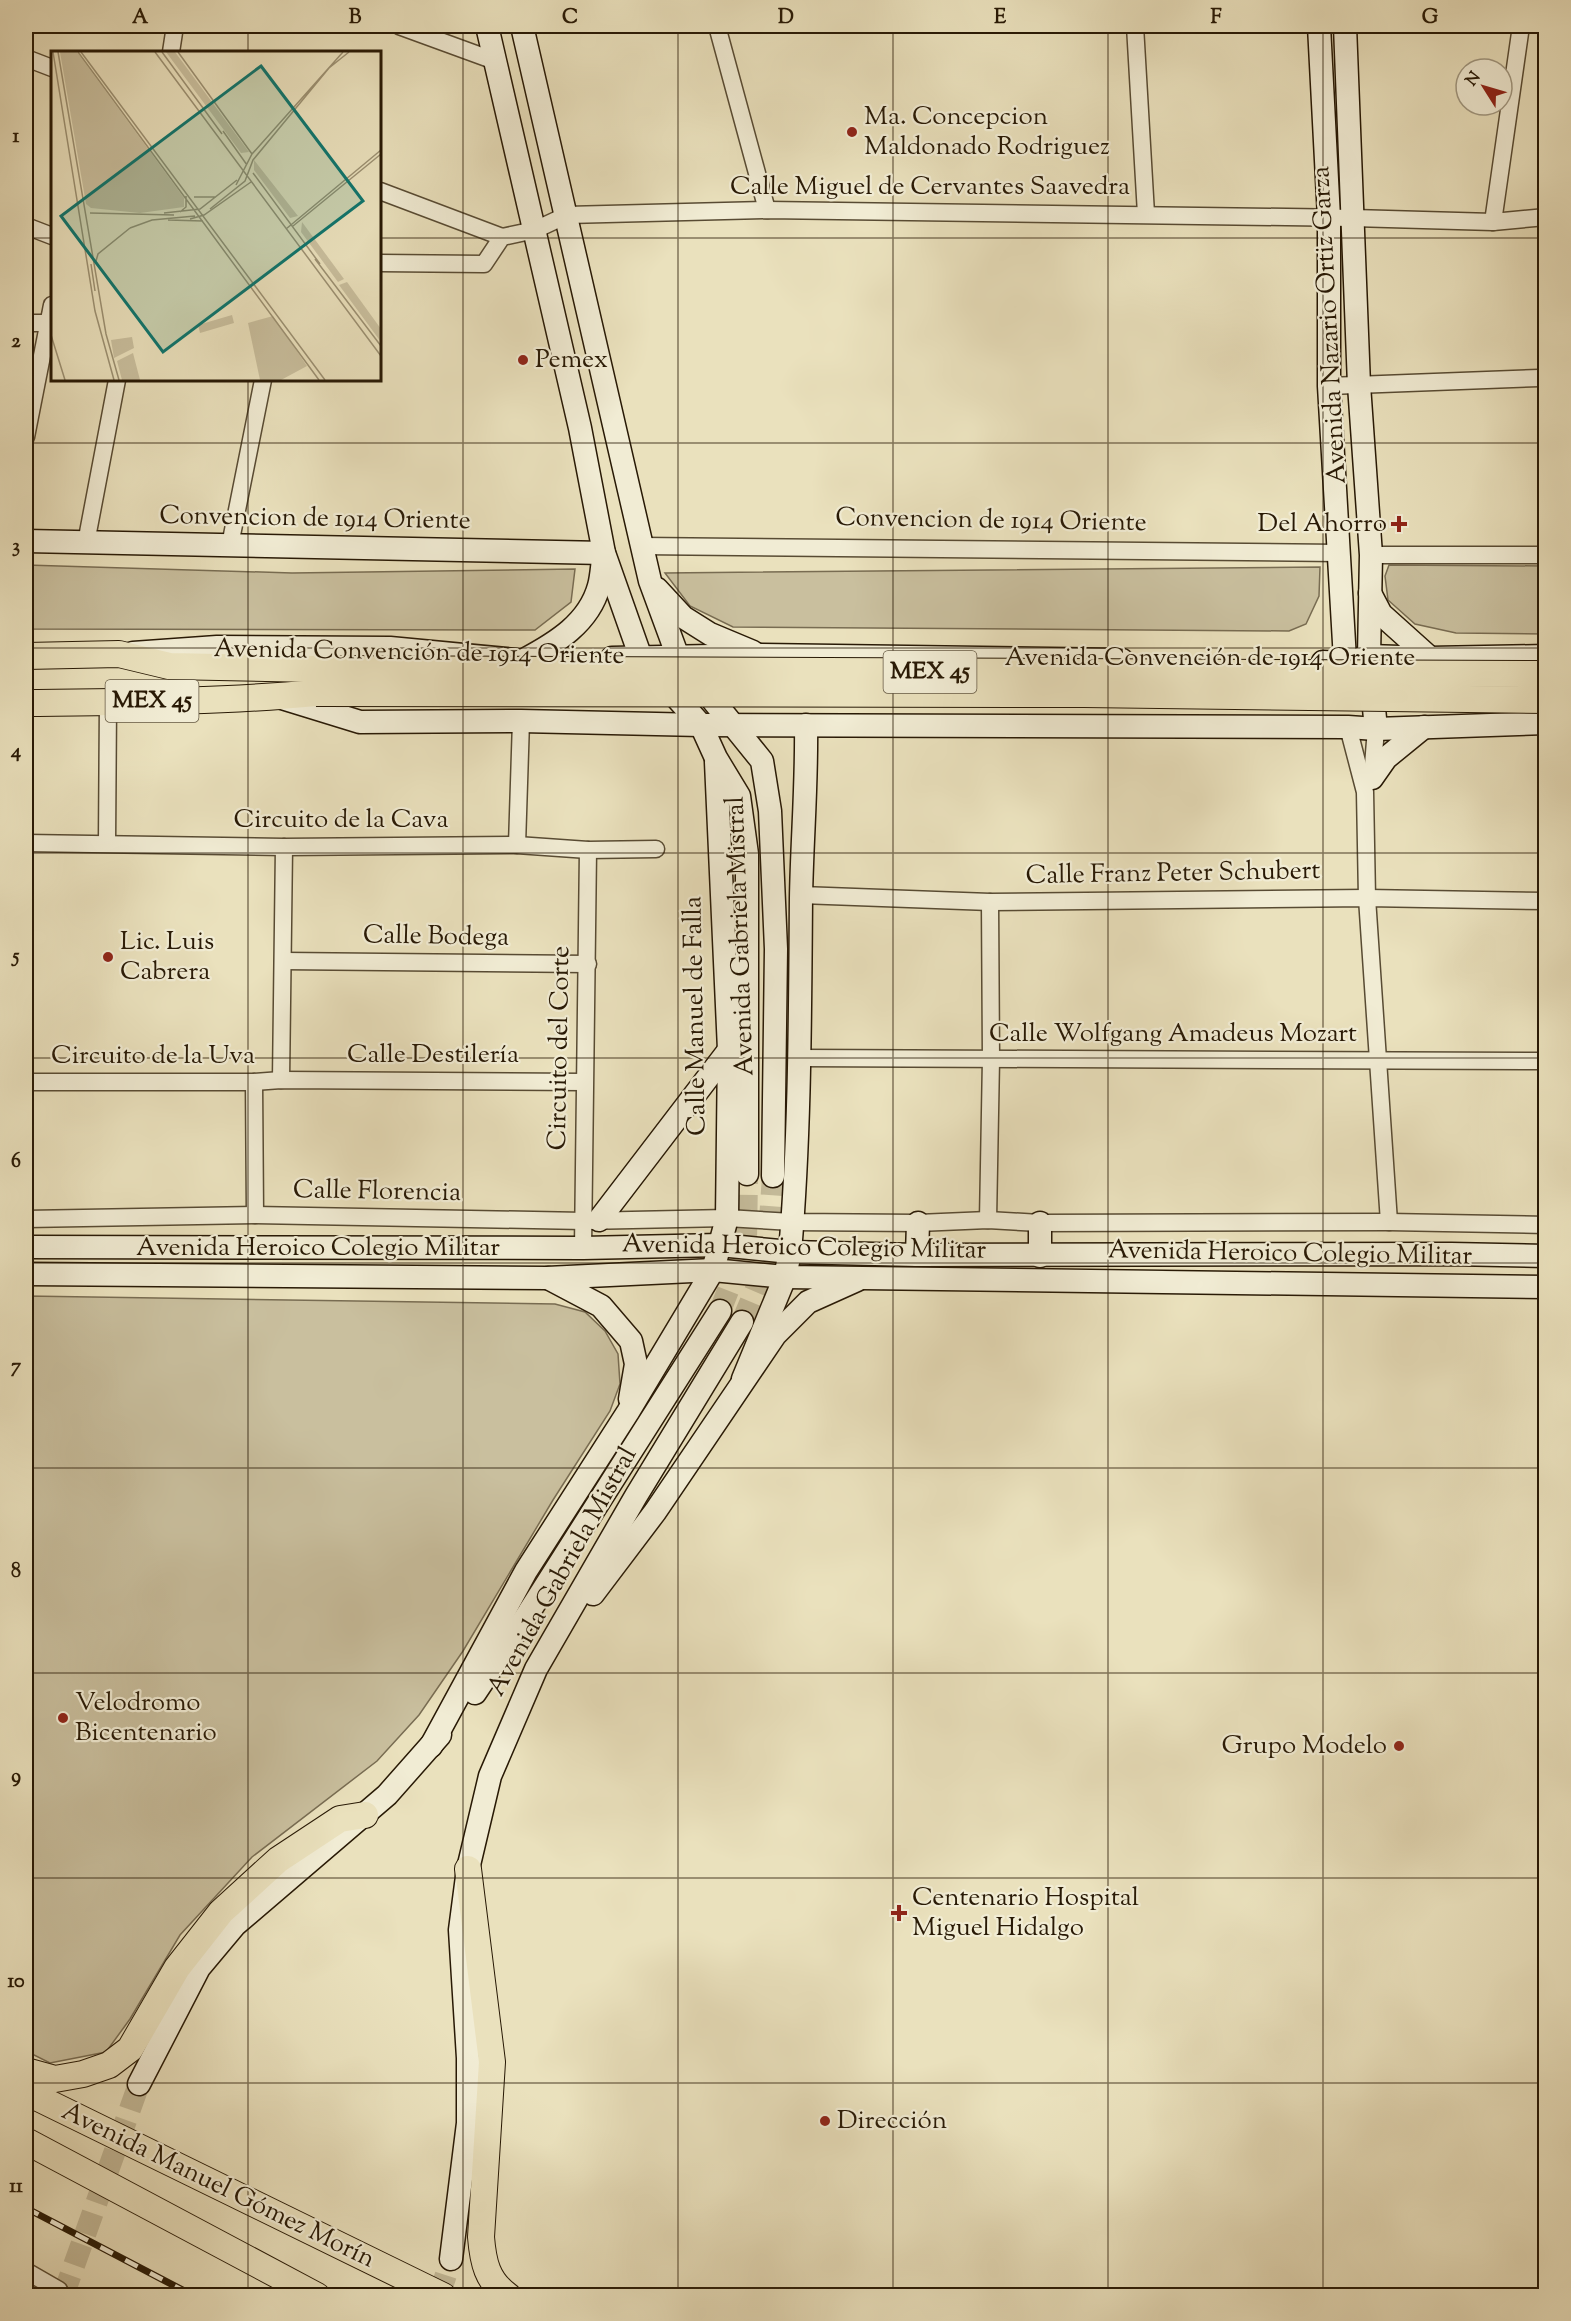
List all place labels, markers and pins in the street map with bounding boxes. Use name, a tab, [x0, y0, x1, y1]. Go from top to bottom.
place label: Ma. Concepcion Maldonado Rodriguez	[864, 99, 1110, 166]
marker: Ma. Concepcion Maldonado Rodriguez	[845, 125, 859, 139]
place label: Pemex	[535, 342, 608, 379]
marker: Pemex	[516, 353, 530, 367]
place label: Del Ahorro	[1258, 506, 1387, 543]
marker: Del Ahorro	[1392, 517, 1406, 531]
place label: Lic. Luis Cabrera	[120, 924, 214, 991]
marker: Lic. Luis Cabrera	[101, 950, 115, 964]
place label: Velodromo Bicentenario	[75, 1685, 217, 1752]
marker: Velodromo Bicentenario	[56, 1711, 70, 1725]
place label: Grupo Modelo	[1221, 1728, 1387, 1765]
marker: Grupo Modelo	[1392, 1739, 1406, 1753]
place label: Centenario Hospital Miguel Hidalgo	[912, 1880, 1139, 1947]
marker: Centenario Hospital Miguel Hidalgo	[890, 1904, 908, 1922]
place label: Dirección	[837, 2103, 947, 2140]
marker: Dirección	[818, 2114, 832, 2128]

